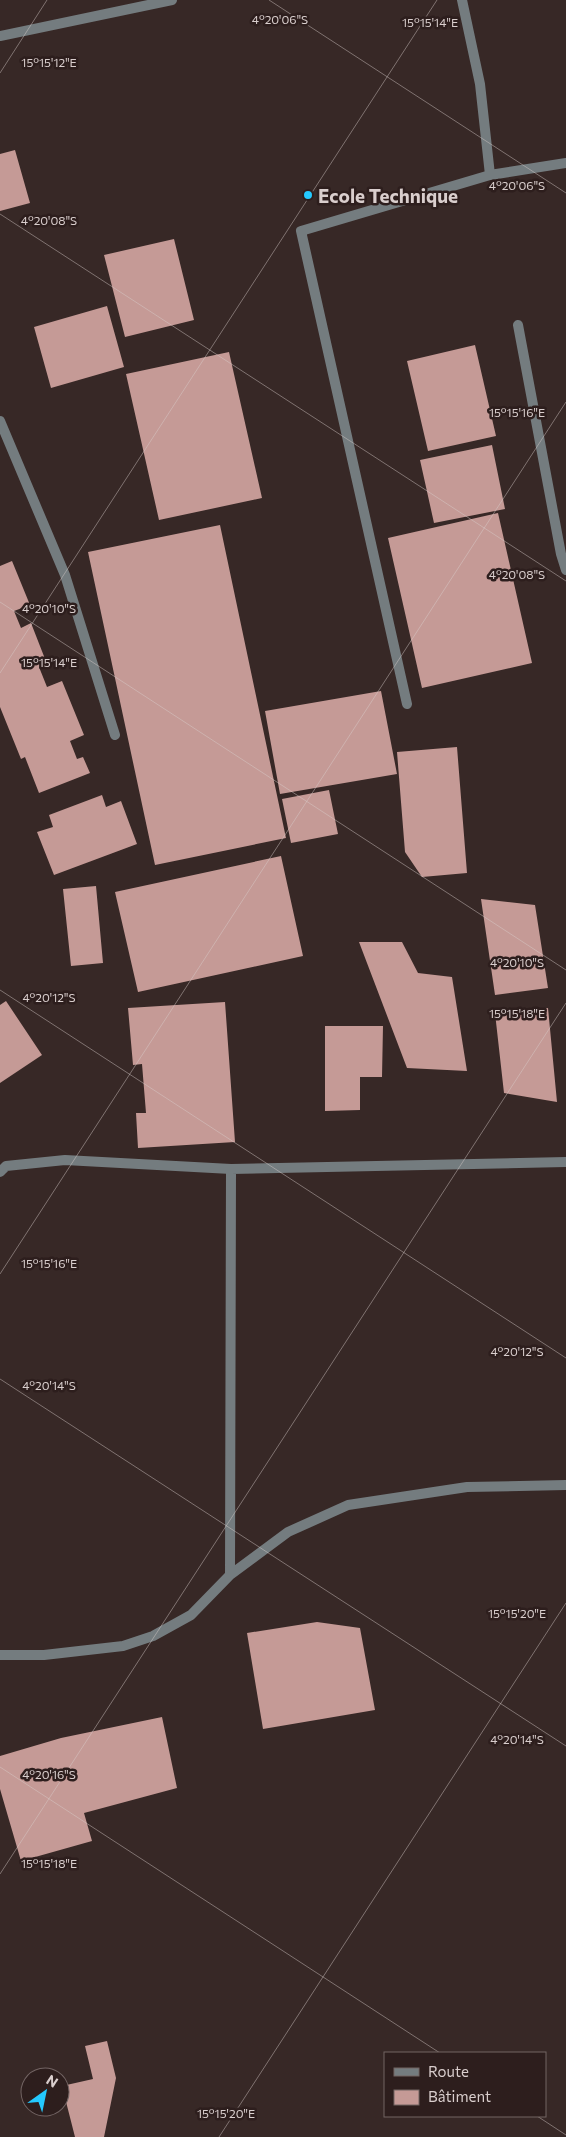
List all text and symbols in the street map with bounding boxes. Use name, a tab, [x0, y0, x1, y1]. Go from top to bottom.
text: 4°20'06"S	[252, 12, 308, 26]
text: 15°15'14"E	[402, 15, 458, 29]
text: 15°15'12"E	[21, 55, 77, 69]
text: 4°20'06"S	[489, 178, 545, 192]
place label: Ecole Technique	[318, 184, 458, 207]
marker: Ecole Technique	[302, 189, 314, 201]
text: 4°20'08"S	[21, 213, 77, 227]
text: 15°15'16"E	[489, 405, 545, 419]
text: 4°20'08"S	[489, 567, 545, 581]
text: 4°20'10"S	[22, 601, 76, 615]
text: 15°15'14"E	[21, 655, 77, 669]
text: 4°20'10"S	[490, 955, 544, 969]
text: 4°20'12"S	[23, 990, 75, 1004]
text: 15°15'18"E	[489, 1006, 545, 1020]
text: 15°15'16"E	[21, 1256, 77, 1270]
text: 4°20'12"S	[491, 1344, 543, 1358]
text: 4°20'14"S	[22, 1378, 76, 1392]
text: 15°15'20"E	[488, 1606, 546, 1620]
text: 4°20'14"S	[490, 1732, 544, 1746]
text: 4°20'16"S	[22, 1767, 76, 1781]
text: 15°15'18"E	[21, 1856, 77, 1870]
legend	[384, 2052, 546, 2117]
text: Route	[428, 2062, 469, 2080]
north arrow	[20, 2067, 70, 2117]
text: N	[43, 2071, 61, 2091]
text: Bâtiment	[428, 2087, 491, 2105]
text: 15°15'20"E	[197, 2106, 255, 2120]

